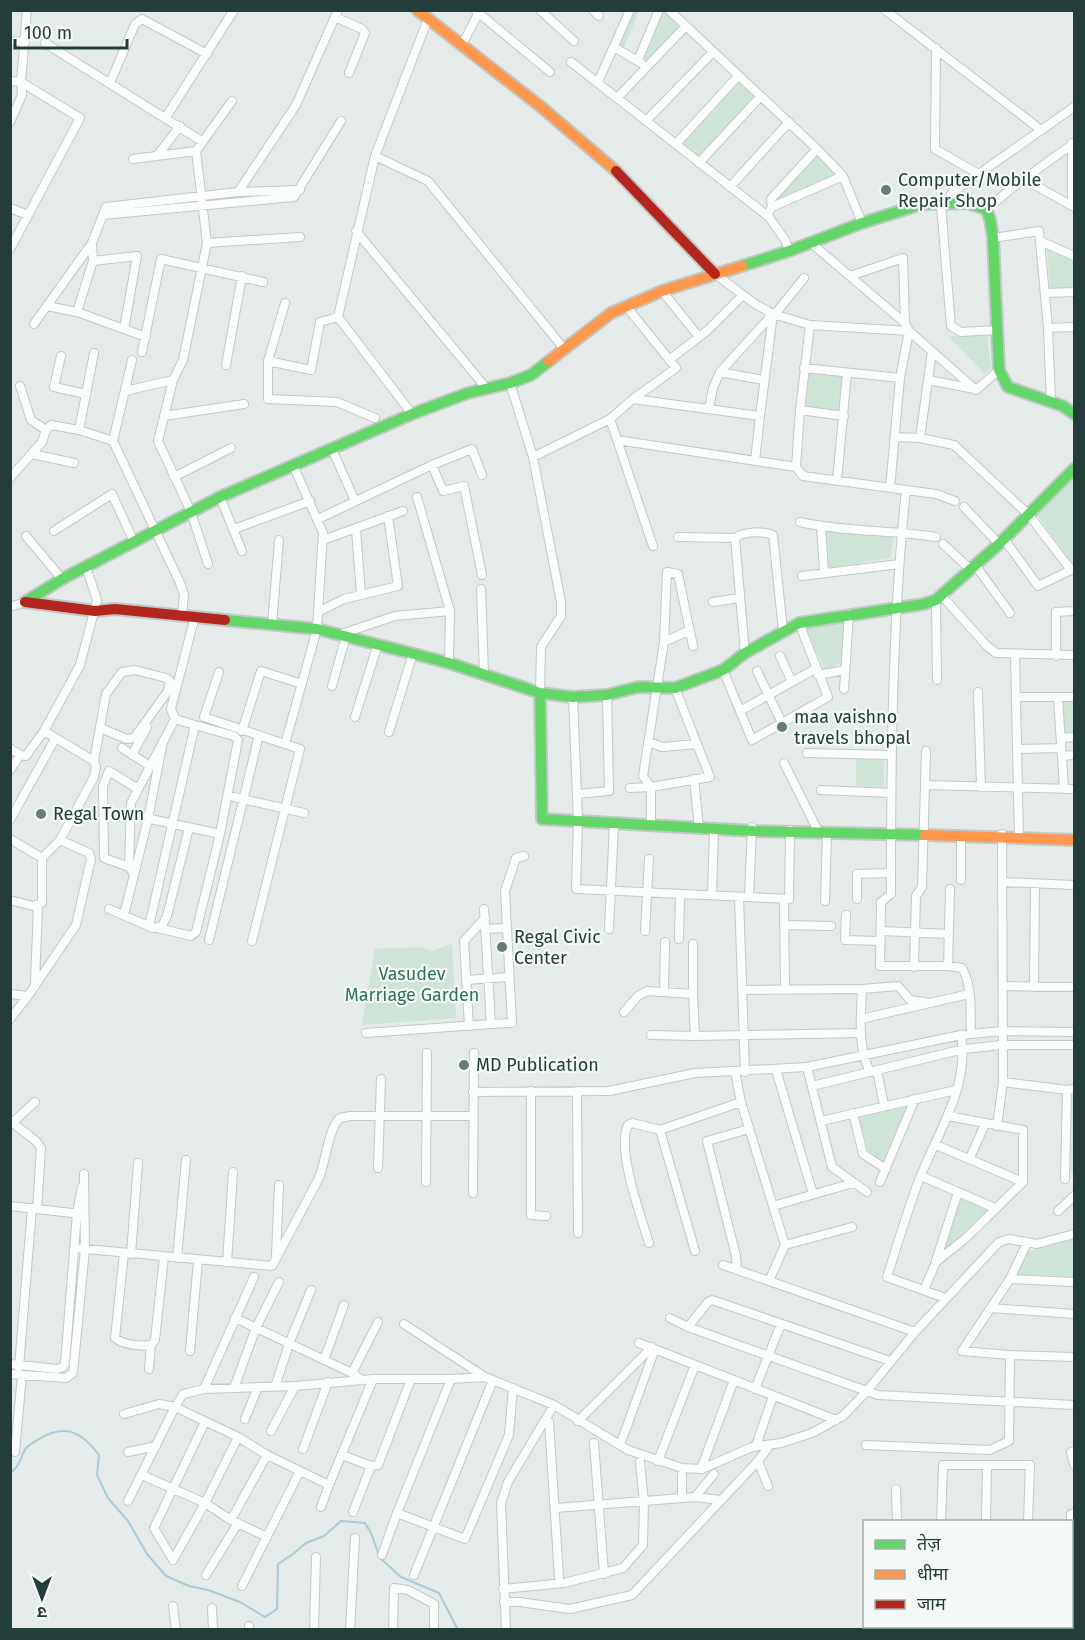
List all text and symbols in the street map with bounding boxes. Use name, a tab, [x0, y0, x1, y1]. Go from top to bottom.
scale bar	[15, 12, 128, 50]
text: 100 m	[24, 22, 72, 44]
place label: Computer/Mobile Repair Shop	[898, 169, 1041, 212]
marker: Computer/Mobile Repair Shop	[879, 183, 893, 197]
place label: maa vaishno travels bhopal	[794, 706, 911, 749]
marker: maa vaishno travels bhopal	[775, 720, 789, 734]
place label: Regal Town	[53, 803, 144, 825]
marker: Regal Town	[34, 807, 48, 821]
place label: Regal Civic Center	[514, 926, 601, 969]
marker: Regal Civic Center	[495, 940, 509, 954]
park label: Vasudev Marriage Garden	[345, 963, 479, 1006]
place label: MD Publication	[476, 1054, 599, 1076]
marker: MD Publication	[457, 1058, 471, 1072]
legend	[863, 1520, 1073, 1628]
text: तेज़	[917, 1533, 941, 1555]
text: धीमा	[917, 1563, 948, 1585]
north arrow	[12, 1568, 72, 1628]
text: जाम	[917, 1593, 947, 1615]
text: उ	[37, 1603, 47, 1622]

